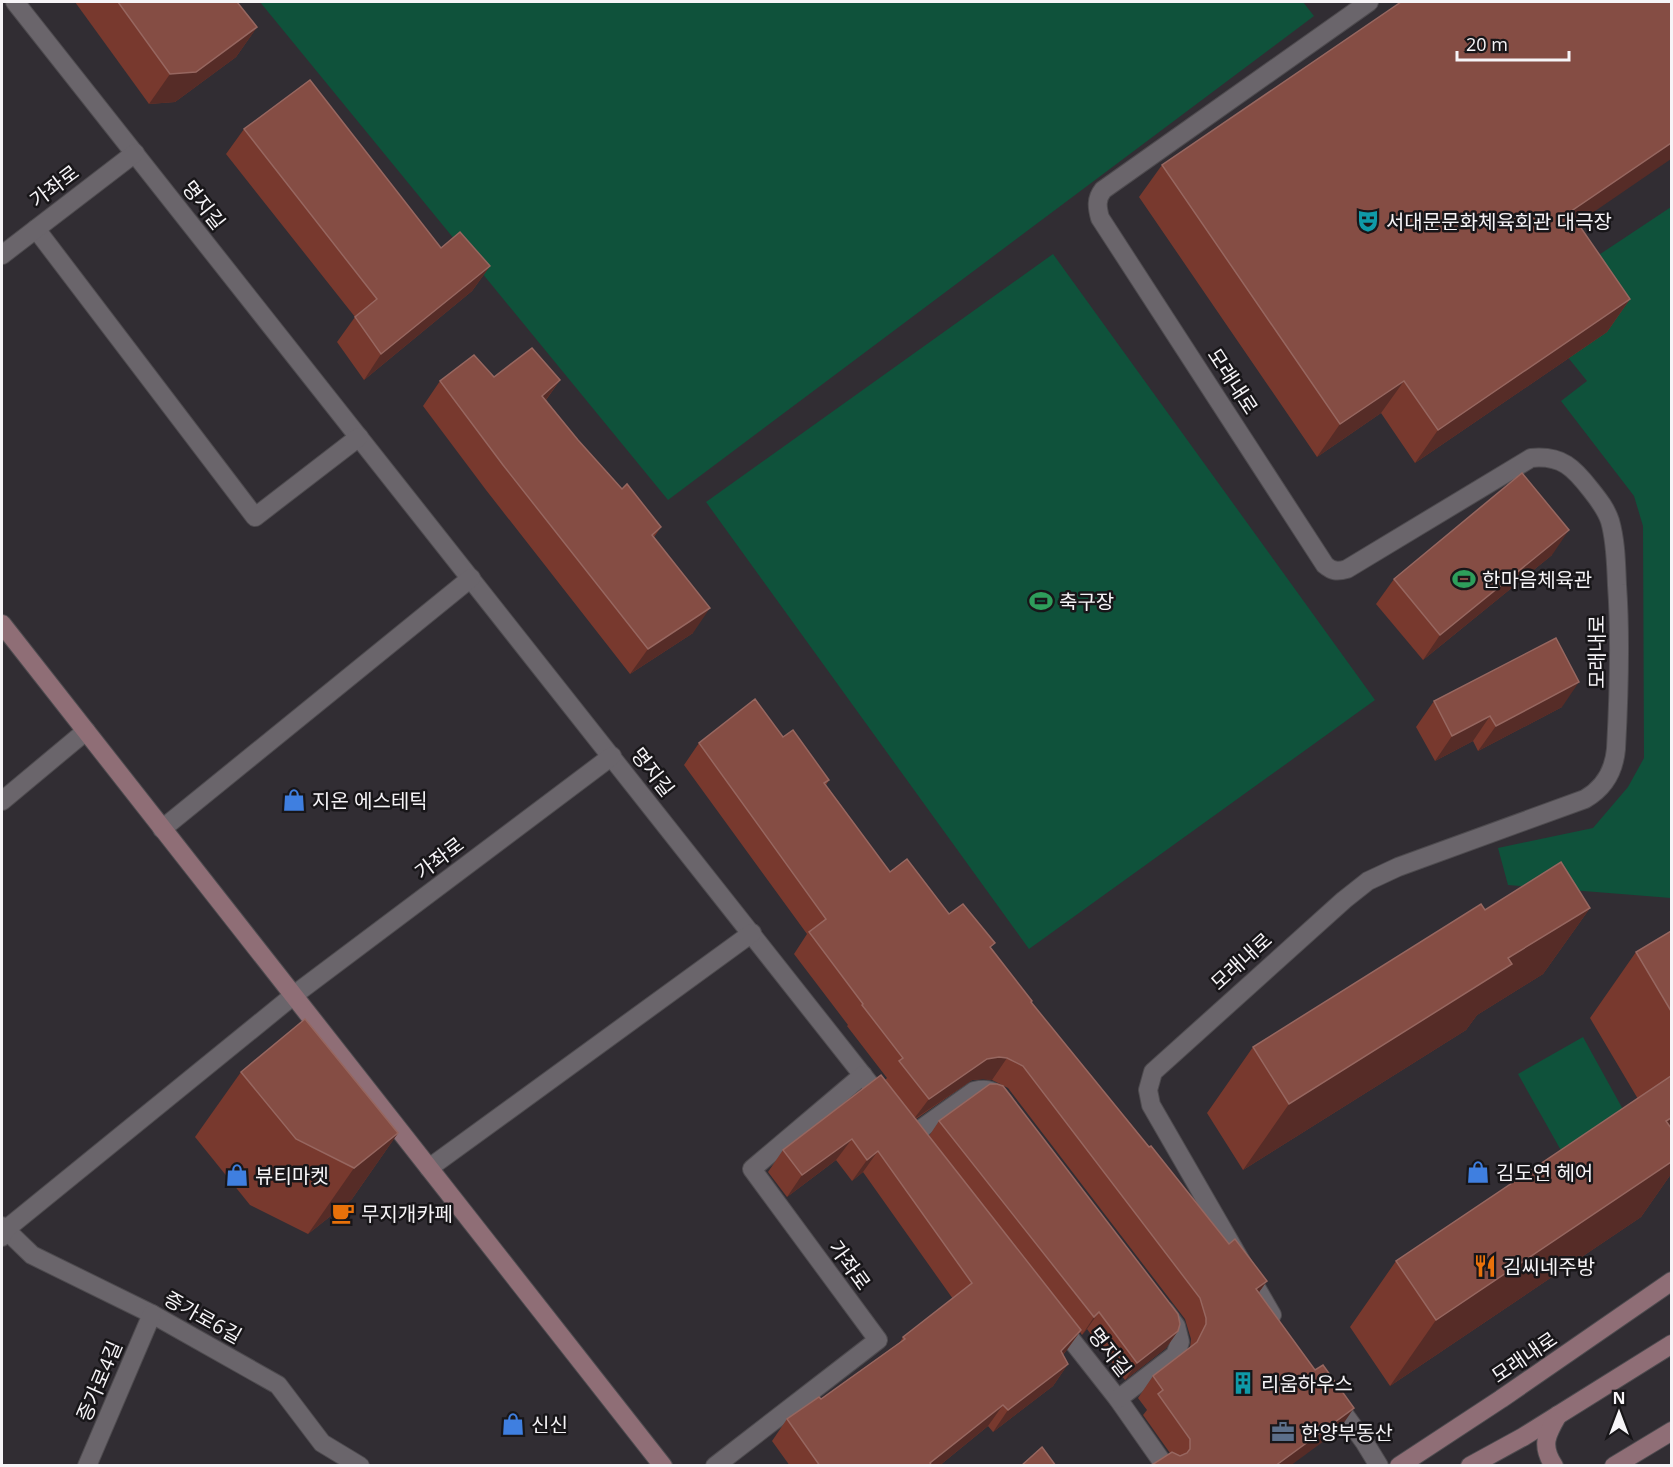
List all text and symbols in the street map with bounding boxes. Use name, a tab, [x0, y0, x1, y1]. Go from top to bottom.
scale bar	[1457, 24, 1570, 62]
text: 20 m	[1466, 32, 1508, 56]
street label: 가좌로	[24, 159, 84, 213]
street label: 명지길	[176, 175, 232, 235]
theatre icon: 서대문문화체육회관 대극장	[1355, 208, 1381, 234]
place label: 서대문문화체육회관 대극장	[1386, 208, 1612, 235]
street label: 모래내로	[1202, 343, 1264, 419]
sports icon: 한마음체육관	[1451, 566, 1477, 592]
place label: 한마음체육관	[1482, 566, 1592, 593]
sports icon: 축구장	[1028, 588, 1054, 614]
place label: 축구장	[1059, 588, 1114, 615]
street label: 모래내로	[1583, 615, 1610, 689]
street label: 명지길	[625, 742, 681, 802]
shop icon: 지온 에스테틱	[281, 787, 307, 813]
place label: 지온 에스테틱	[312, 787, 428, 814]
street label: 가좌로	[409, 831, 469, 885]
street label: 모래내로	[1205, 926, 1277, 996]
shop icon: 김도연 헤어	[1465, 1159, 1491, 1185]
place label: 김도연 헤어	[1496, 1159, 1593, 1186]
shop icon: 뷰티마켓	[224, 1162, 250, 1188]
place label: 뷰티마켓	[255, 1162, 329, 1189]
cafe icon: 무지개카페	[330, 1200, 356, 1226]
place label: 무지개카페	[361, 1200, 453, 1227]
street label: 가좌로	[823, 1235, 877, 1295]
restaurant icon: 김씨네주방	[1472, 1253, 1498, 1279]
place label: 김씨네주방	[1503, 1253, 1595, 1280]
street label: 증가로6길	[159, 1285, 247, 1349]
street label: 명지길	[1082, 1322, 1138, 1382]
street label: 모래내로	[1486, 1325, 1562, 1389]
street label: 증가로4길	[70, 1337, 128, 1425]
building icon: 리움하우스	[1230, 1370, 1256, 1396]
place label: 리움하우스	[1261, 1370, 1353, 1397]
north arrow	[1589, 1383, 1649, 1443]
text: N	[1612, 1387, 1626, 1409]
shop icon: 신신	[500, 1411, 526, 1437]
place label: 신신	[531, 1411, 568, 1438]
office icon: 한양부동산	[1270, 1419, 1296, 1445]
place label: 한양부동산	[1301, 1419, 1393, 1446]

